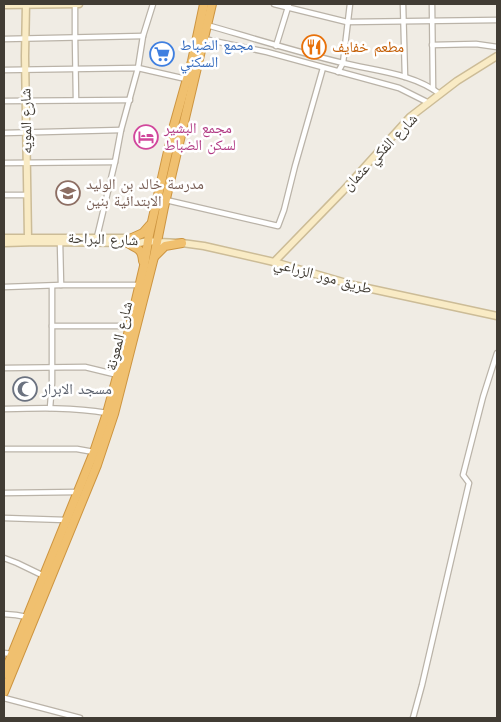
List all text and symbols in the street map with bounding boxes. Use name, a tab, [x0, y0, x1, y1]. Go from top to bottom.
restaurant icon: مطعم خفايف	[301, 34, 327, 60]
place label: مجمع الضباط السكني	[180, 36, 254, 74]
place label: مطعم خفايف	[332, 38, 404, 57]
supermarket icon: مجمع الضباط السكني	[149, 41, 175, 67]
street label: شارع المويه	[16, 88, 37, 154]
street label: شارع الفكي عثمان	[339, 110, 423, 196]
place label: مجمع البشير لسكن الضباط	[163, 119, 236, 155]
hotel icon: مجمع البشير لسكن الضباط	[133, 124, 159, 150]
place label: مدرسة خالد بن الوليد الابتدائية بنين	[86, 175, 204, 211]
school or university icon: مدرسة خالد بن الوليد الابتدائية بنين	[55, 180, 81, 206]
street label: شارع البراحة	[67, 229, 139, 250]
street label: طريق مور الزراعي	[271, 254, 374, 300]
street label: شارع المعونة	[102, 299, 137, 373]
mosque icon: مسجد الابرار	[12, 376, 38, 402]
place label: مسجد الابرار	[41, 380, 112, 398]

